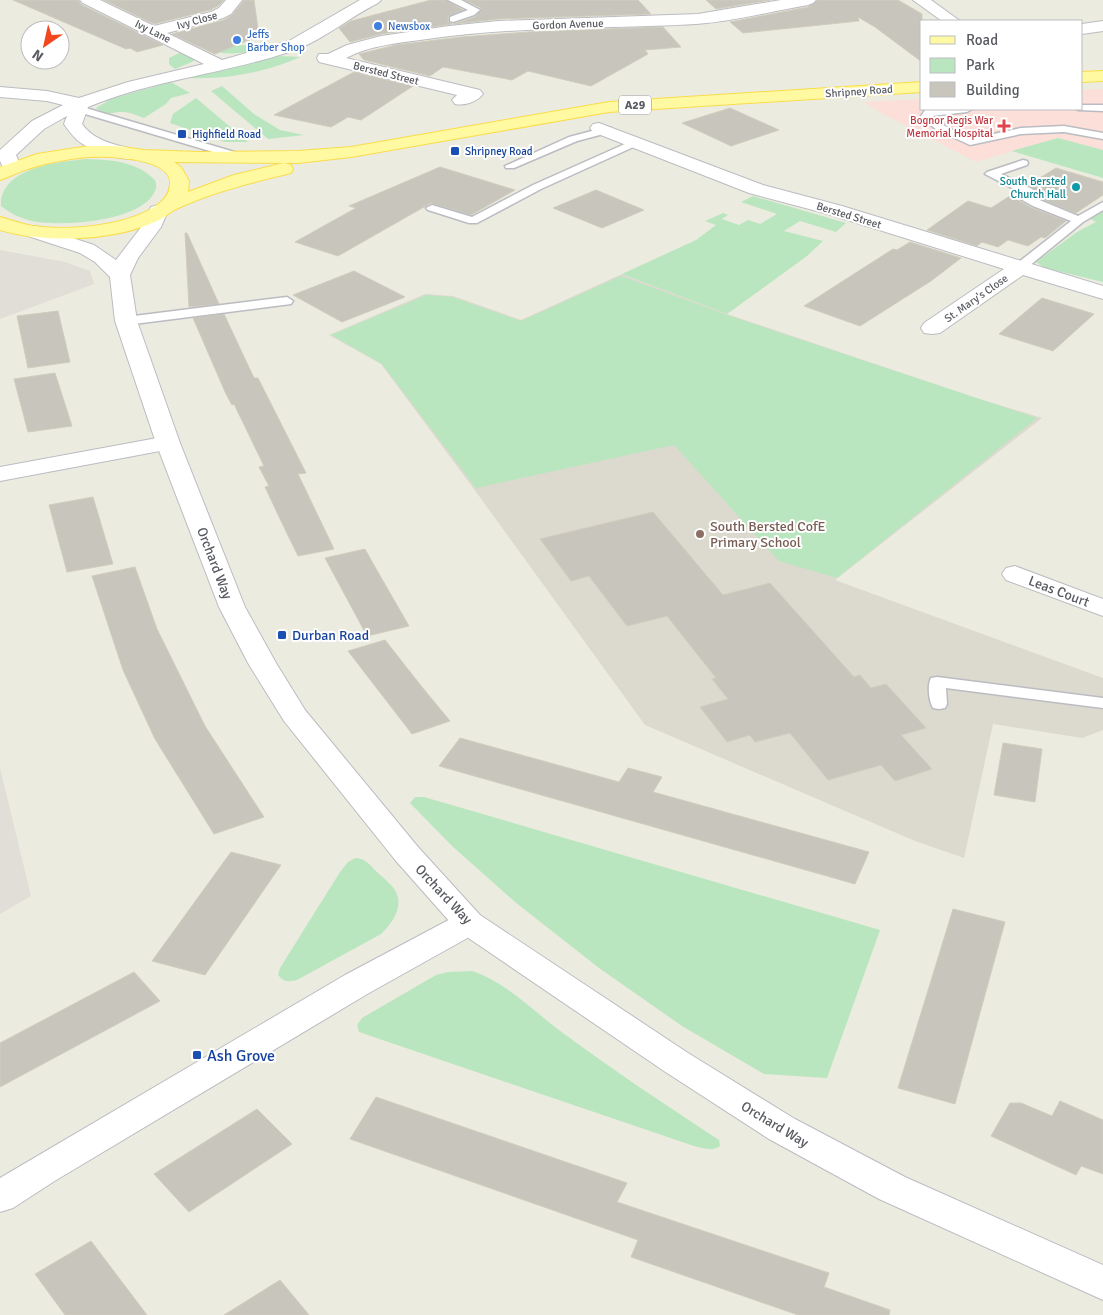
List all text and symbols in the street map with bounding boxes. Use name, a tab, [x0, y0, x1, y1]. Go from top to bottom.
street label: Ivy Close	[175, 9, 219, 32]
street label: Ivy Lane	[133, 17, 173, 46]
street label: Gordon Avenue	[532, 17, 604, 32]
north arrow	[20, 20, 70, 70]
marker: Newsbox	[372, 20, 384, 32]
place label: Newsbox	[388, 20, 430, 33]
legend	[920, 20, 1083, 110]
place label: Jeffs Barber Shop	[247, 28, 305, 54]
text: Road	[966, 31, 998, 49]
marker: Jeffs Barber Shop	[231, 34, 243, 46]
text: N	[29, 46, 47, 65]
text: Park	[966, 56, 995, 74]
street label: Bersted Street	[352, 59, 420, 88]
text: Building	[966, 81, 1020, 99]
street label: Shripney Road	[825, 83, 893, 100]
road number: A29	[619, 96, 651, 114]
place label: Bognor Regis War Memorial Hospital	[906, 114, 993, 140]
marker: Bognor Regis War Memorial Hospital	[997, 119, 1011, 133]
marker: Highfield Road	[176, 128, 188, 140]
place label: Highfield Road	[192, 128, 261, 141]
marker: Shripney Road	[449, 145, 461, 157]
place label: Shripney Road	[465, 145, 533, 158]
place label: South Bersted Church Hall	[1000, 175, 1066, 201]
marker: South Bersted Church Hall	[1070, 181, 1082, 193]
street label: Bersted Street	[815, 199, 883, 232]
street label: St. Mary's Close	[942, 272, 1011, 325]
place label: South Bersted CofE Primary School	[710, 518, 826, 551]
street label: Orchard Way	[193, 525, 236, 602]
marker: South Bersted CofE Primary School	[694, 528, 706, 540]
street label: Leas Court	[1026, 572, 1092, 611]
place label: Durban Road	[292, 627, 369, 644]
marker: Durban Road	[276, 629, 288, 641]
street label: Orchard Way	[412, 861, 476, 928]
place label: Ash Grove	[207, 1046, 275, 1066]
marker: Ash Grove	[191, 1049, 203, 1061]
street label: Orchard Way	[738, 1098, 812, 1151]

